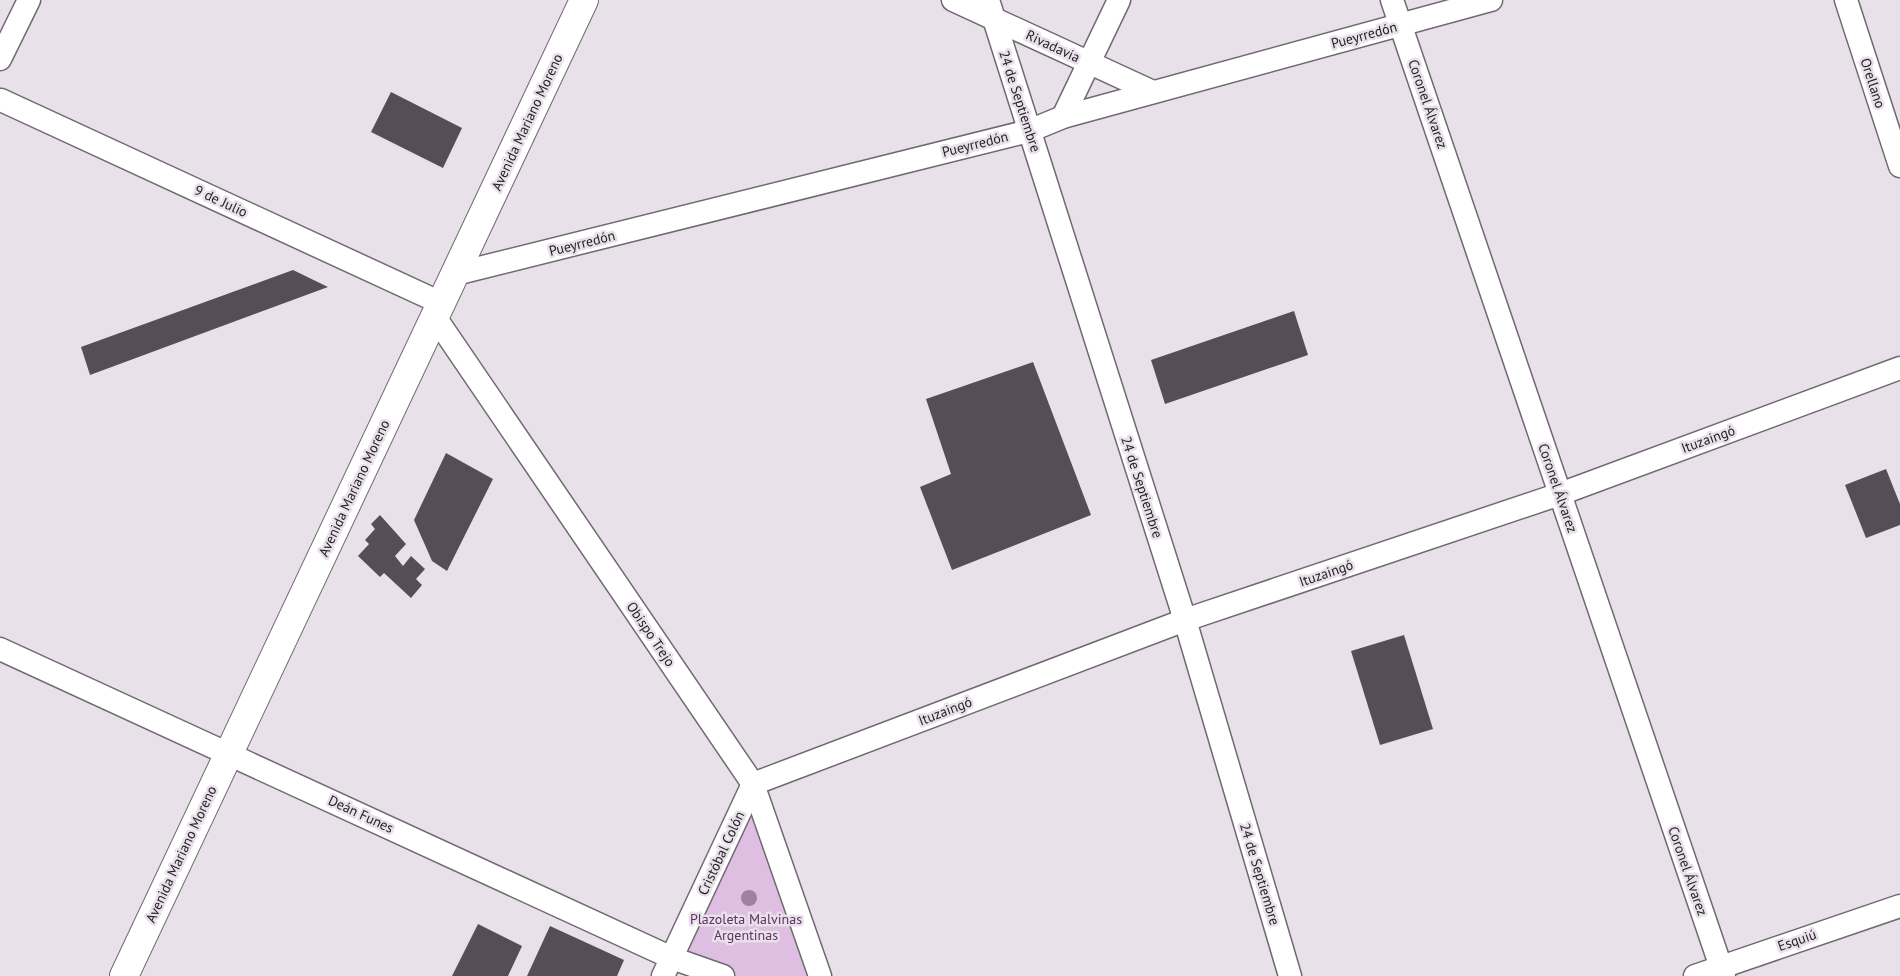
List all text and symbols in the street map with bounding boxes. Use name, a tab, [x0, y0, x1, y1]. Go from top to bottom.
street label: Pueyrredón	[1329, 18, 1399, 52]
street label: Rivadavia	[1023, 26, 1083, 66]
street label: 24 de Septiembre	[995, 48, 1045, 154]
street label: Avenida Mariano Moreno	[487, 51, 567, 193]
street label: Orellano	[1856, 56, 1890, 110]
street label: Coronel Álvarez	[1404, 57, 1452, 151]
street label: Pueyrredón	[940, 127, 1010, 161]
street label: 9 de Julio	[191, 181, 251, 221]
street label: Pueyrredón	[547, 226, 617, 260]
street label: Avenida Mariano Moreno	[314, 417, 394, 559]
street label: Ituzaingó	[1679, 421, 1737, 457]
street label: 24 de Septiembre	[1117, 434, 1167, 540]
street label: Coronel Álvarez	[1534, 441, 1582, 535]
street label: Ituzaingó	[1297, 555, 1355, 591]
street label: Obispo Trejo	[623, 598, 679, 670]
street label: Ituzaingó	[916, 693, 974, 729]
street label: Avenida Mariano Moreno	[141, 783, 221, 925]
street label: Deán Funes	[325, 791, 397, 837]
street label: Cristóbal Colón	[694, 808, 748, 898]
street label: 24 de Septiembre	[1236, 821, 1284, 927]
street label: Coronel Álvarez	[1664, 824, 1712, 918]
park label: Plazoleta Malvinas Argentinas	[690, 910, 802, 944]
street label: Esquiú	[1775, 925, 1819, 955]

